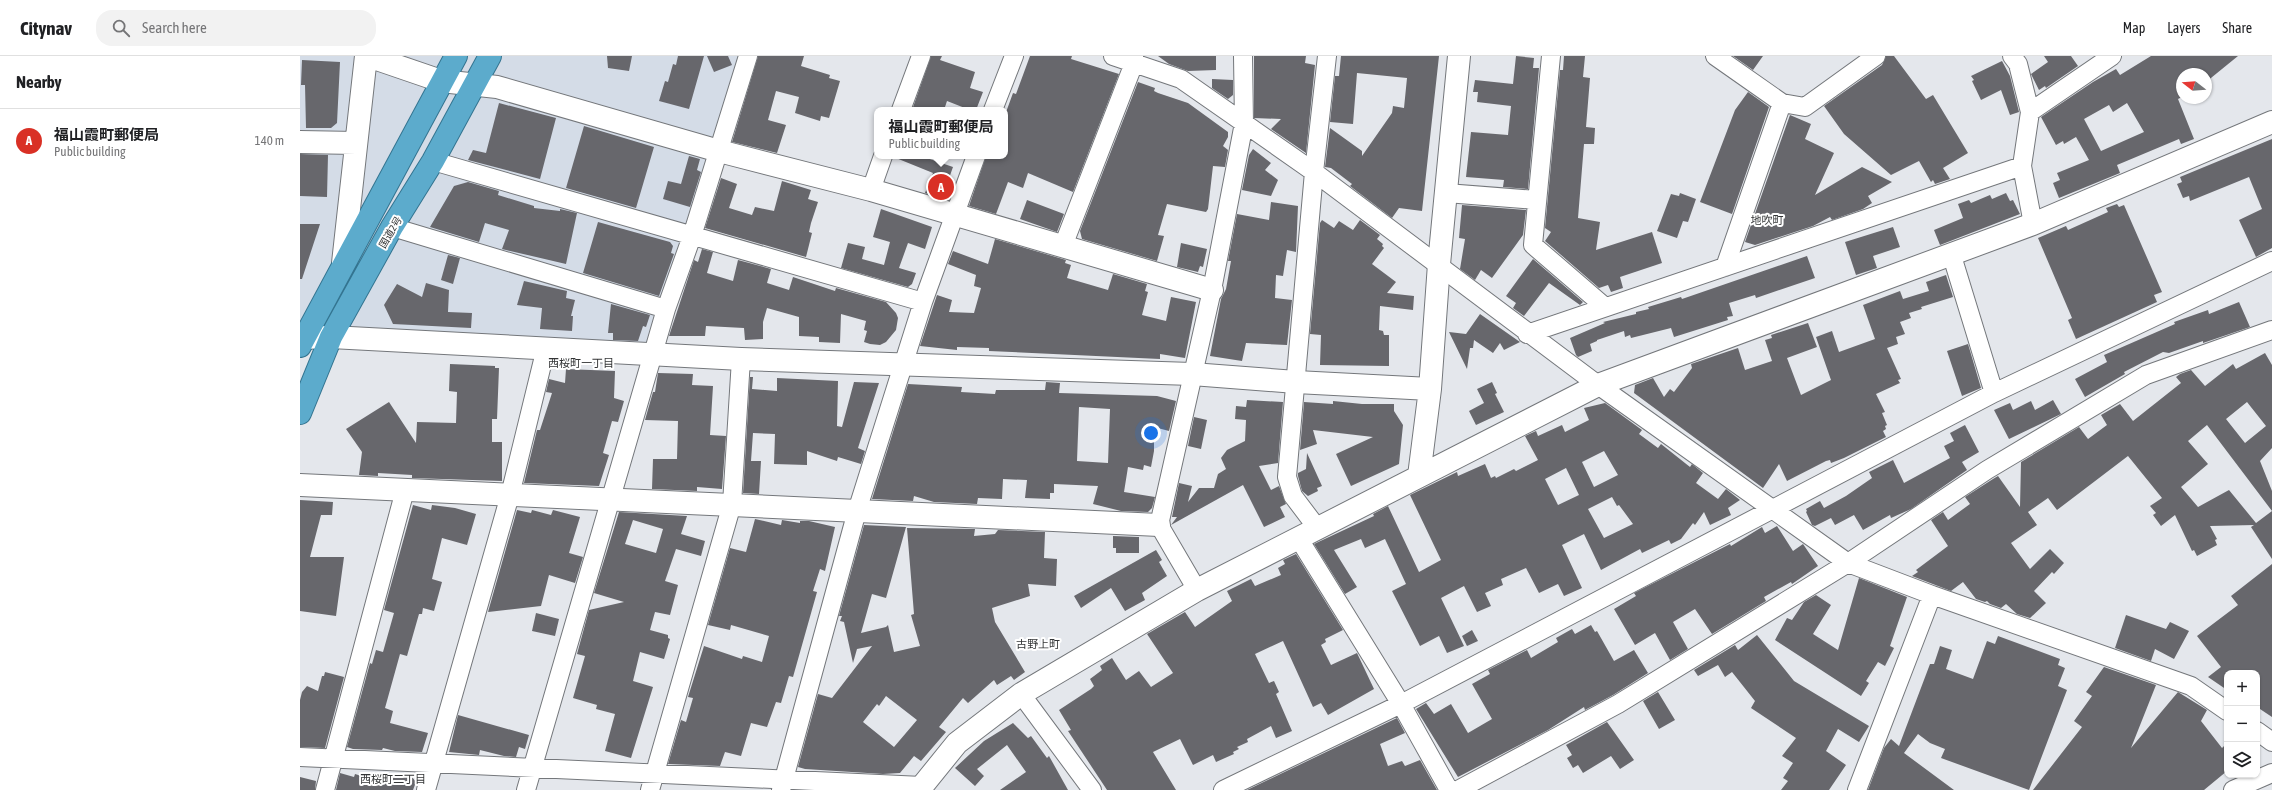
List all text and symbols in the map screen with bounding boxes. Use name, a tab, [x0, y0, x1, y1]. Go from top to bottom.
search box	[96, 10, 376, 46]
text: Citynav	[20, 17, 72, 39]
icon: search	[110, 17, 132, 39]
text: Search here	[142, 19, 207, 36]
text: Map	[2123, 20, 2145, 36]
text: Layers	[2167, 20, 2200, 36]
text: Share	[2222, 20, 2252, 36]
north arrow	[2176, 68, 2212, 104]
text: Nearby	[16, 72, 62, 92]
popup	[874, 107, 1008, 159]
text: 福山霞町郵便局	[888, 118, 994, 135]
text: 福山霞町郵便局	[54, 126, 159, 143]
text: A	[26, 133, 32, 148]
text: 140 m	[255, 133, 284, 148]
text: Public building	[888, 136, 960, 151]
text: Public building	[54, 144, 126, 159]
pin: A	[928, 172, 954, 202]
street label: 国道2号	[377, 214, 404, 250]
district label: 地吹町	[1751, 214, 1784, 226]
district label: 西桜町一丁目	[548, 357, 614, 369]
your location	[1141, 423, 1161, 443]
district label: 古野上町	[1016, 638, 1060, 650]
map controls	[2224, 670, 2260, 778]
button: +	[2224, 670, 2260, 706]
button: −	[2224, 706, 2260, 742]
button: layers	[2224, 742, 2260, 778]
district label: 西桜町二丁目	[360, 773, 426, 785]

